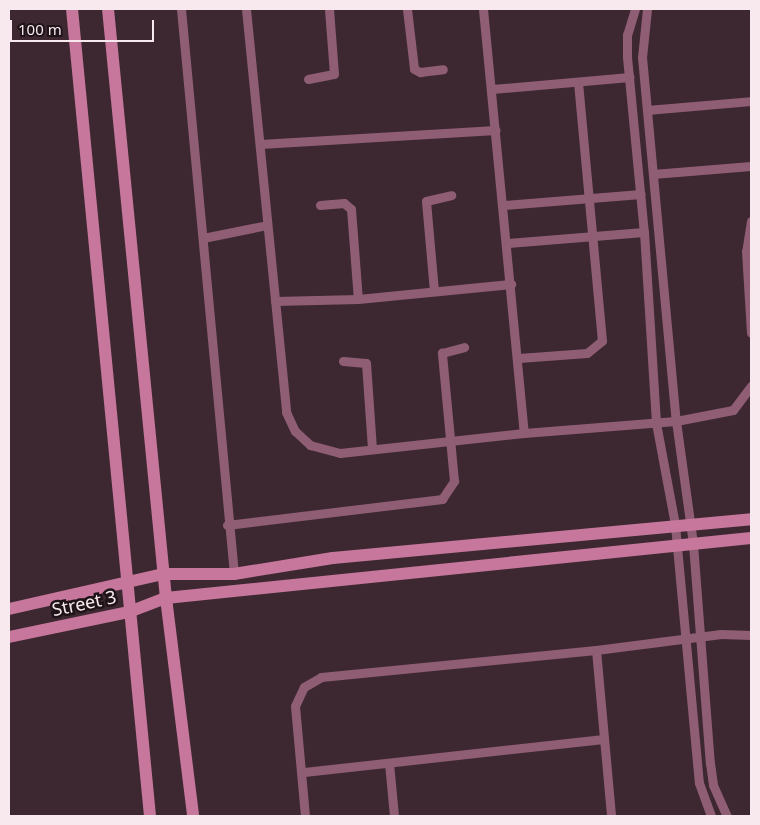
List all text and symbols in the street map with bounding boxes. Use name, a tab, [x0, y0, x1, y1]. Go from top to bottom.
scale bar	[12, 10, 156, 42]
text: 100 m	[18, 19, 62, 39]
street label: Street 3	[50, 586, 118, 620]

